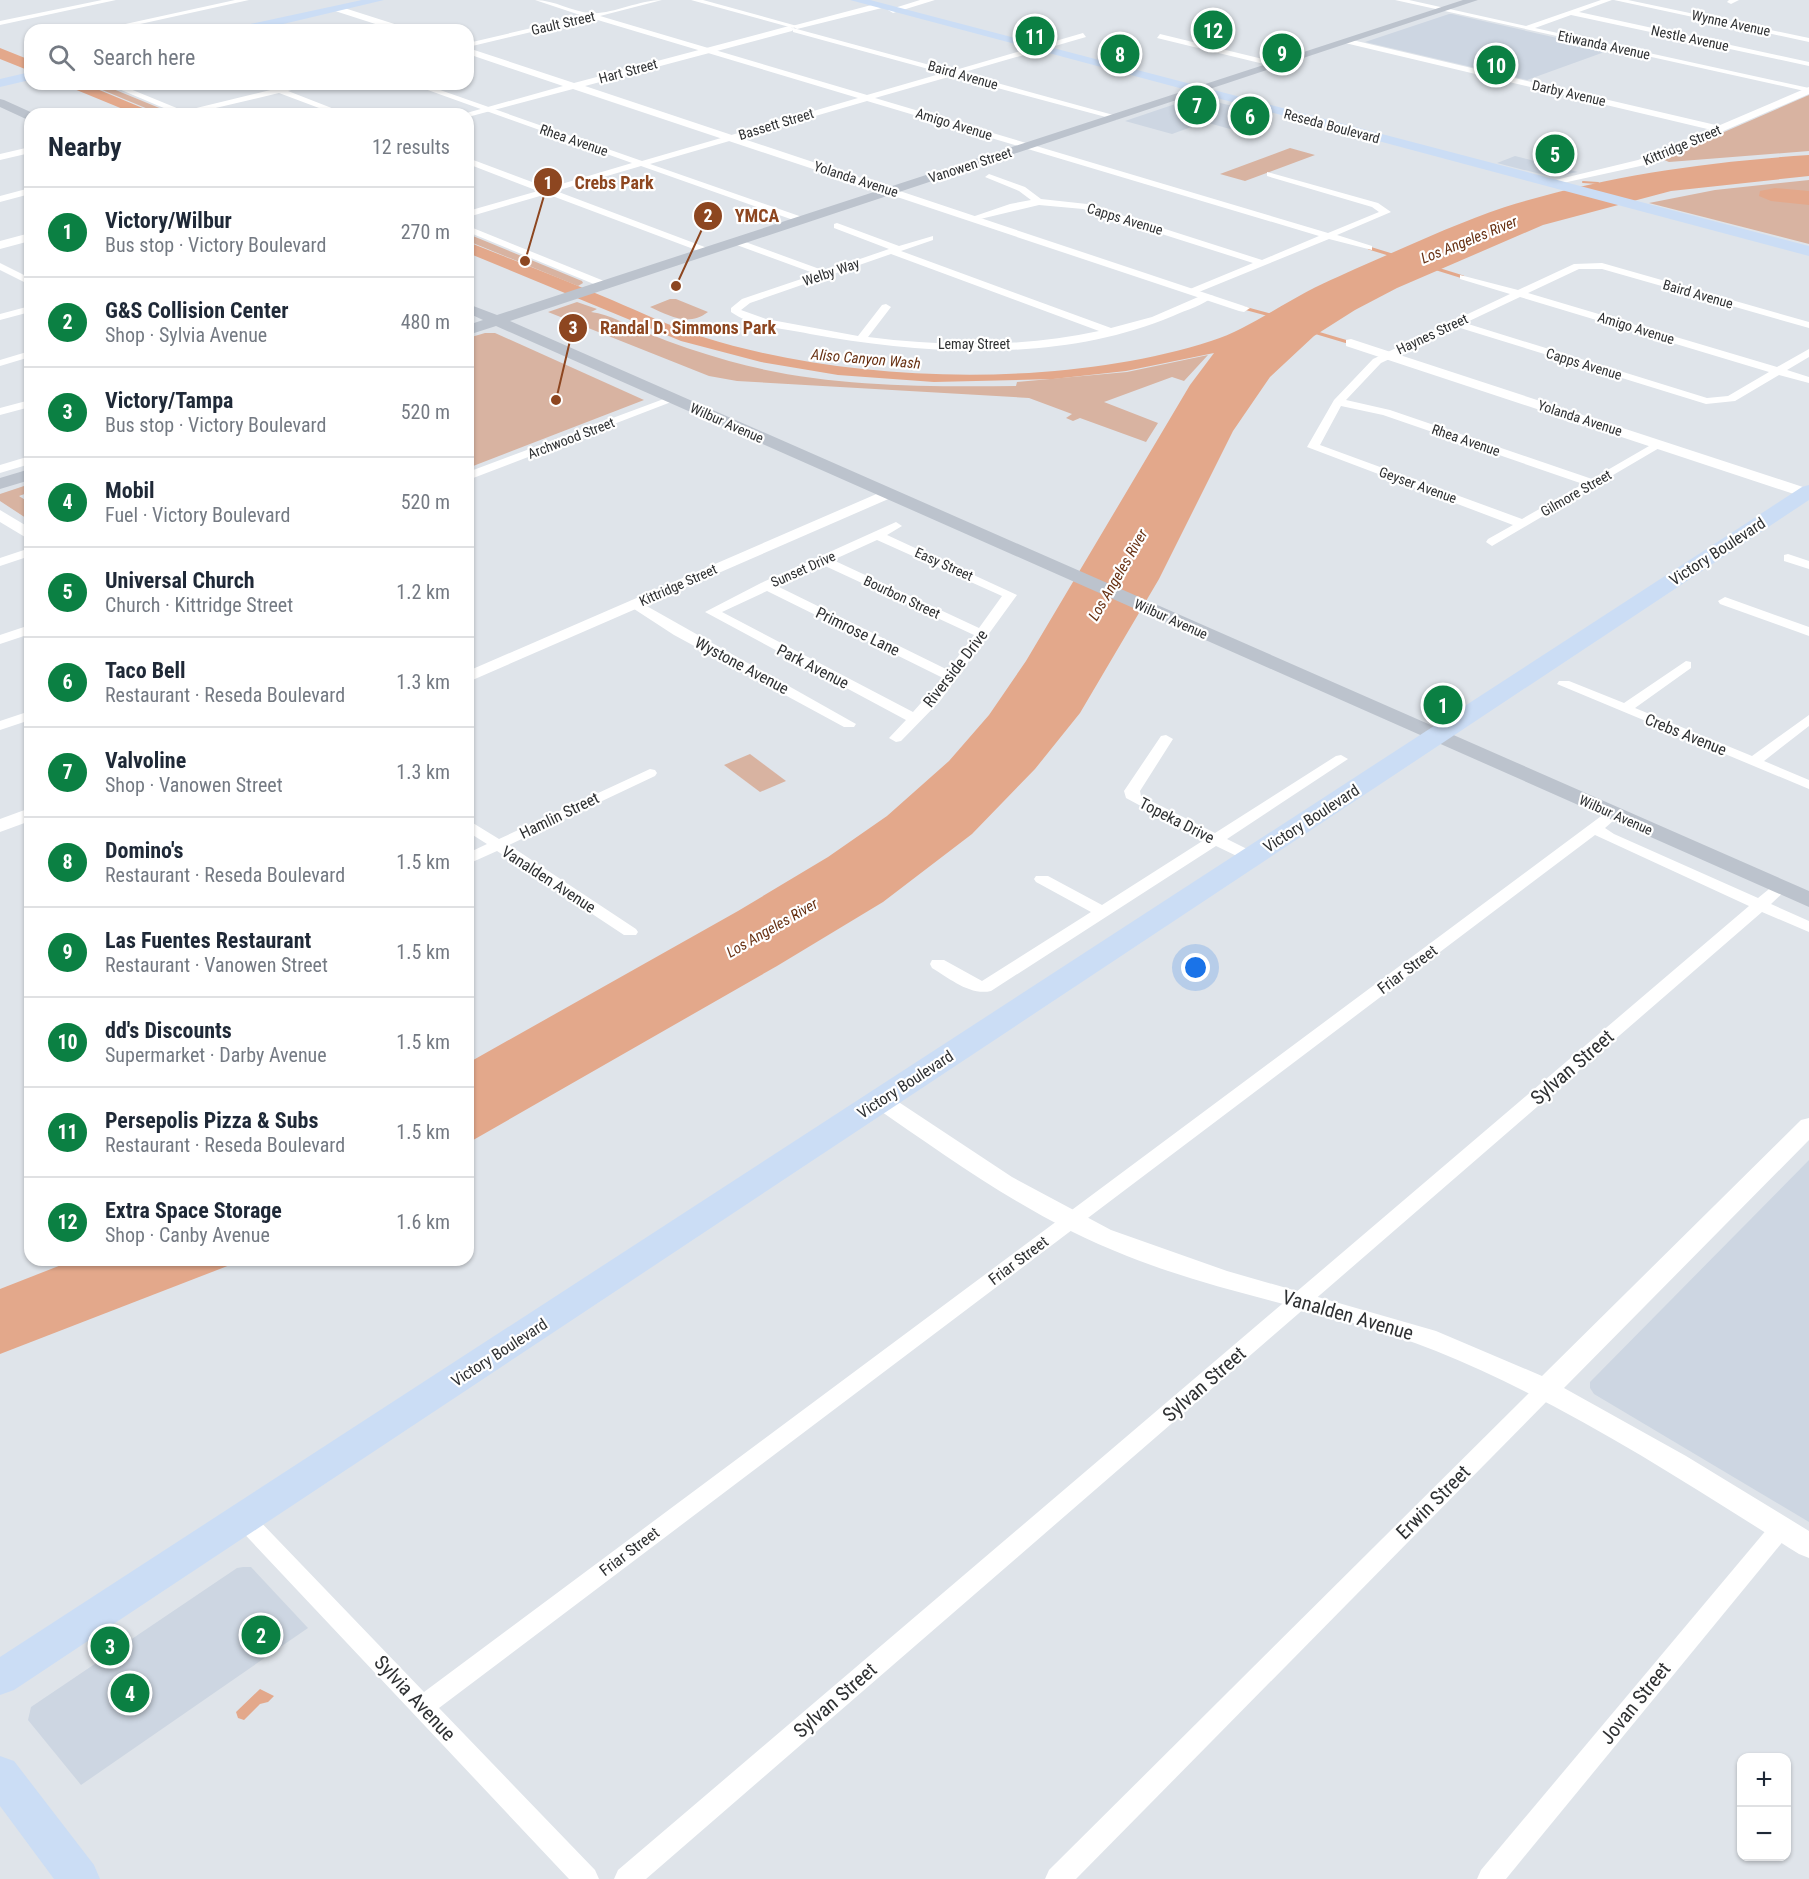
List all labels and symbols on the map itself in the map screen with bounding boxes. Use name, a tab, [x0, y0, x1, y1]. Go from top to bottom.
street label: Wynne Avenue	[1690, 7, 1772, 39]
street label: Gault Street	[529, 8, 597, 38]
pin: 12	[1194, 8, 1232, 52]
pin: 11	[1016, 14, 1054, 58]
street label: Nestle Avenue	[1650, 22, 1731, 54]
street label: Etiwanda Avenue	[1556, 27, 1652, 63]
pin: 9	[1262, 31, 1302, 76]
pin: 8	[1100, 32, 1140, 76]
pin: 10	[1476, 42, 1516, 88]
street label: Hart Street	[597, 55, 659, 87]
street label: Baird Avenue	[926, 57, 1000, 93]
street label: Darby Avenue	[1531, 77, 1608, 109]
pin: 7	[1178, 82, 1216, 128]
pin: 6	[1230, 94, 1270, 138]
street label: Bassett Street	[736, 105, 816, 143]
street label: Amigo Avenue	[914, 105, 995, 143]
street label: Reseda Boulevard	[1282, 106, 1382, 146]
street label: Rhea Avenue	[538, 121, 611, 159]
street label: Kittridge Street	[1641, 121, 1723, 169]
pin: 5	[1536, 132, 1574, 176]
street label: Vanowen Street	[926, 144, 1014, 186]
street label: Yolanda Avenue	[812, 158, 901, 200]
callout: Crebs Park	[533, 164, 666, 200]
text: 1	[543, 172, 553, 193]
text: Crebs Park	[574, 172, 654, 193]
callout: YMCA	[693, 198, 792, 234]
street label: Capps Avenue	[1085, 200, 1165, 238]
text: 2	[703, 205, 713, 226]
text: YMCA	[735, 205, 779, 226]
water label: Los Angeles River	[1418, 212, 1520, 268]
street label: Welby Way	[801, 255, 862, 289]
street label: Baird Avenue	[1661, 276, 1735, 312]
street label: Amigo Avenue	[1596, 309, 1677, 347]
callout: Randal D. Simmons Park	[558, 310, 788, 346]
street label: Haynes Street	[1394, 311, 1470, 357]
text: 3	[568, 317, 578, 338]
text: Randal D. Simmons Park	[600, 317, 776, 338]
street label: Lemay Street	[938, 336, 1010, 352]
water label: Aliso Canyon Wash	[809, 345, 922, 373]
street label: Capps Avenue	[1544, 345, 1624, 383]
street label: Yolanda Avenue	[1536, 397, 1625, 439]
street label: Wilbur Avenue	[688, 400, 767, 446]
street label: Archwood Street	[525, 414, 617, 462]
street label: Rhea Avenue	[1430, 421, 1503, 459]
street label: Geyser Avenue	[1377, 464, 1459, 507]
street label: Gilmore Street	[1538, 466, 1614, 520]
street label: Victory Boulevard	[1666, 513, 1769, 590]
water label: Los Angeles River	[1085, 526, 1152, 624]
street label: Easy Street	[912, 544, 976, 584]
street label: Sunset Drive	[768, 547, 838, 590]
street label: Kittridge Street	[637, 561, 719, 609]
street label: Bourbon Street	[861, 572, 943, 622]
street label: Wilbur Avenue	[1132, 596, 1211, 642]
street label: Primrose Lane	[813, 603, 903, 660]
street label: Riverside Drive	[919, 626, 992, 711]
street label: Wystone Avenue	[692, 633, 792, 698]
street label: Park Avenue	[774, 640, 852, 693]
pin: 1	[1424, 682, 1462, 728]
street label: Crebs Avenue	[1642, 710, 1729, 759]
street label: Victory Boulevard	[1260, 780, 1363, 857]
street label: Hamlin Street	[516, 788, 602, 843]
street label: Wilbur Avenue	[1577, 792, 1656, 838]
street label: Topeka Drive	[1136, 793, 1217, 847]
street label: Vanalden Avenue	[498, 842, 599, 917]
water label: Los Angeles River	[723, 894, 821, 961]
street label: Friar Street	[1374, 941, 1441, 998]
your location	[1181, 953, 1210, 982]
street label: Sylvan Street	[1525, 1024, 1619, 1110]
street label: Victory Boulevard	[854, 1046, 957, 1123]
street label: Friar Street	[985, 1232, 1052, 1289]
street label: Vanalden Avenue	[1280, 1285, 1416, 1345]
street label: Victory Boulevard	[448, 1314, 551, 1391]
street label: Sylvan Street	[1157, 1341, 1251, 1427]
street label: Erwin Street	[1391, 1460, 1475, 1544]
street label: Friar Street	[596, 1523, 663, 1580]
pin: 2	[242, 1612, 280, 1658]
pin: 3	[90, 1624, 130, 1668]
street label: Sylvia Avenue	[369, 1650, 461, 1746]
street label: Sylvan Street	[788, 1657, 882, 1743]
street label: Jovan Street	[1595, 1657, 1675, 1749]
pin: 4	[110, 1670, 150, 1716]

